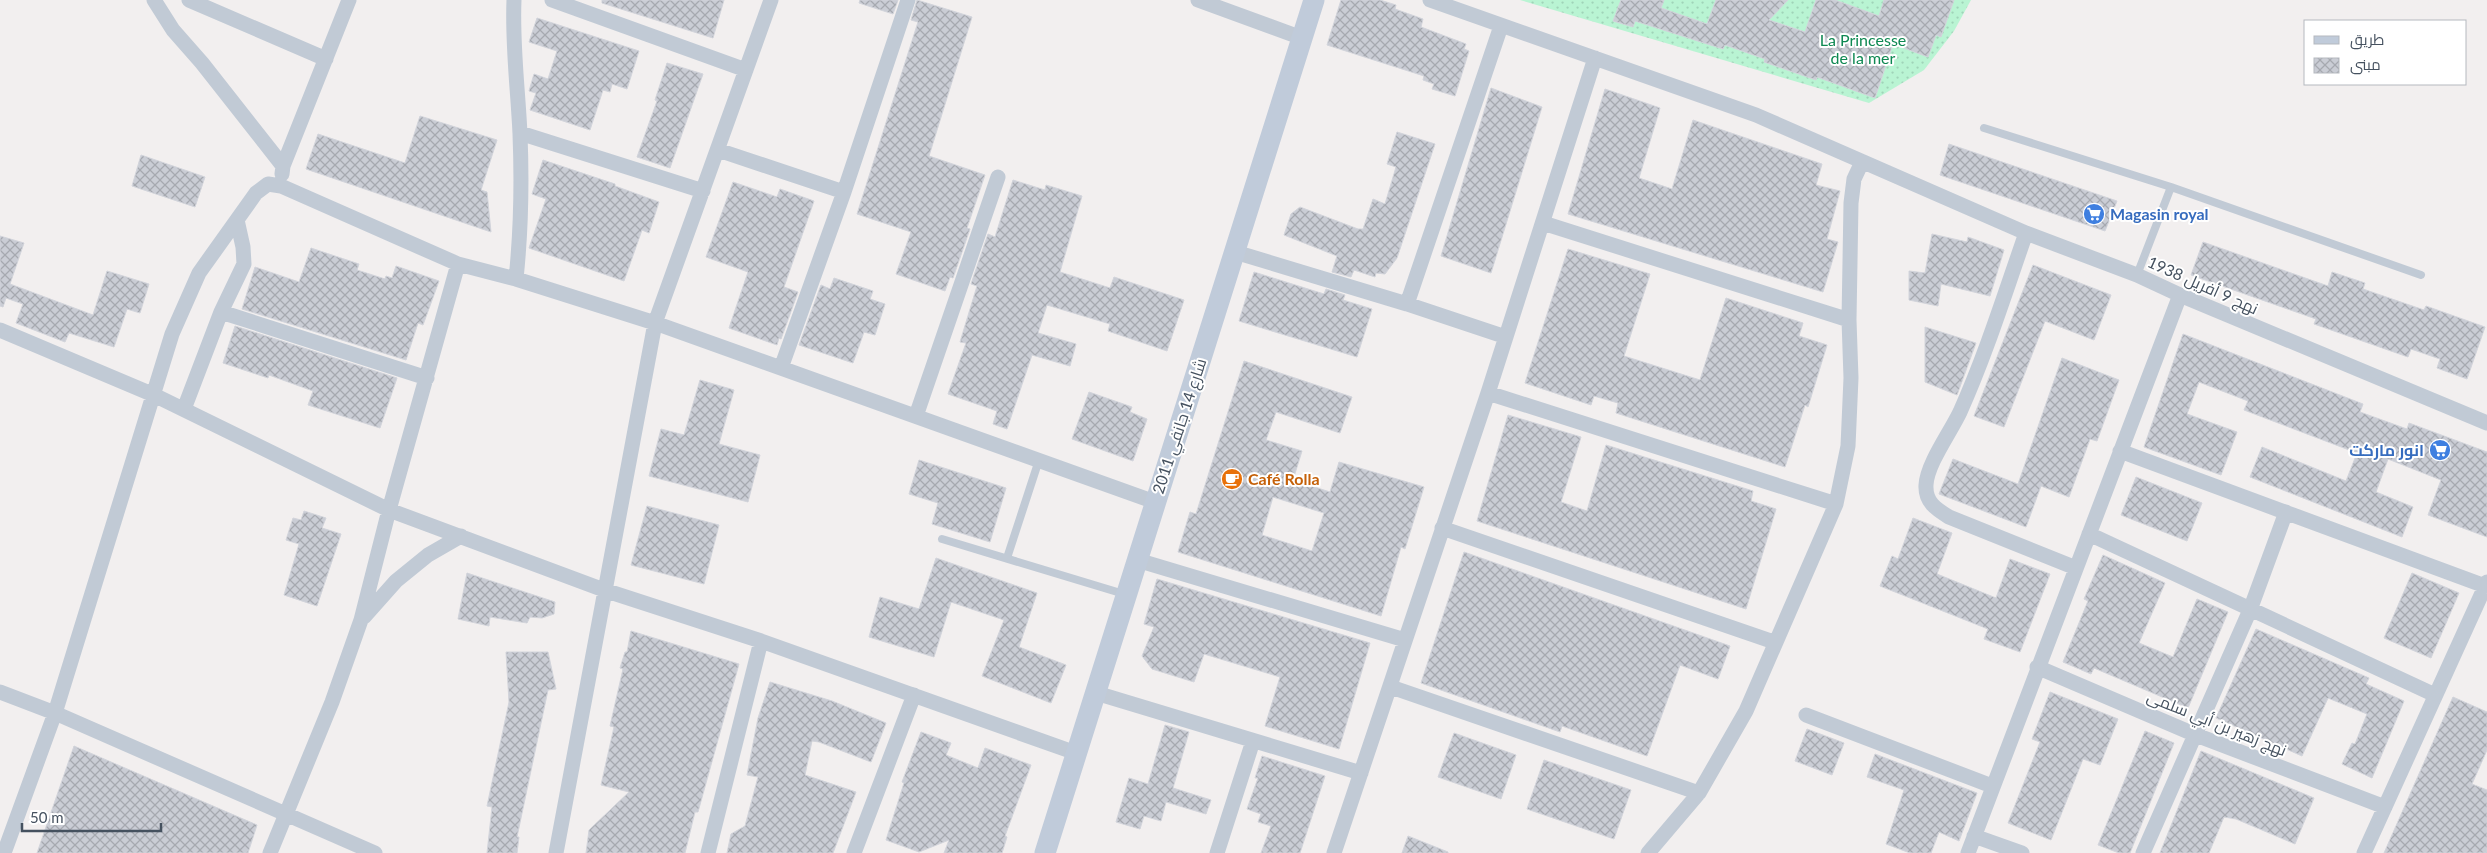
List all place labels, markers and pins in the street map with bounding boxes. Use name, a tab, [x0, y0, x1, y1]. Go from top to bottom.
supermarket icon: Magasin royal	[2082, 202, 2106, 226]
place label: Magasin royal	[2110, 204, 2209, 223]
supermarket icon: انور ماركت	[2428, 438, 2452, 462]
place label: انور ماركت	[2349, 440, 2424, 460]
cafe icon: Café Rolla	[1220, 467, 1244, 491]
place label: Café Rolla	[1248, 469, 1320, 488]

